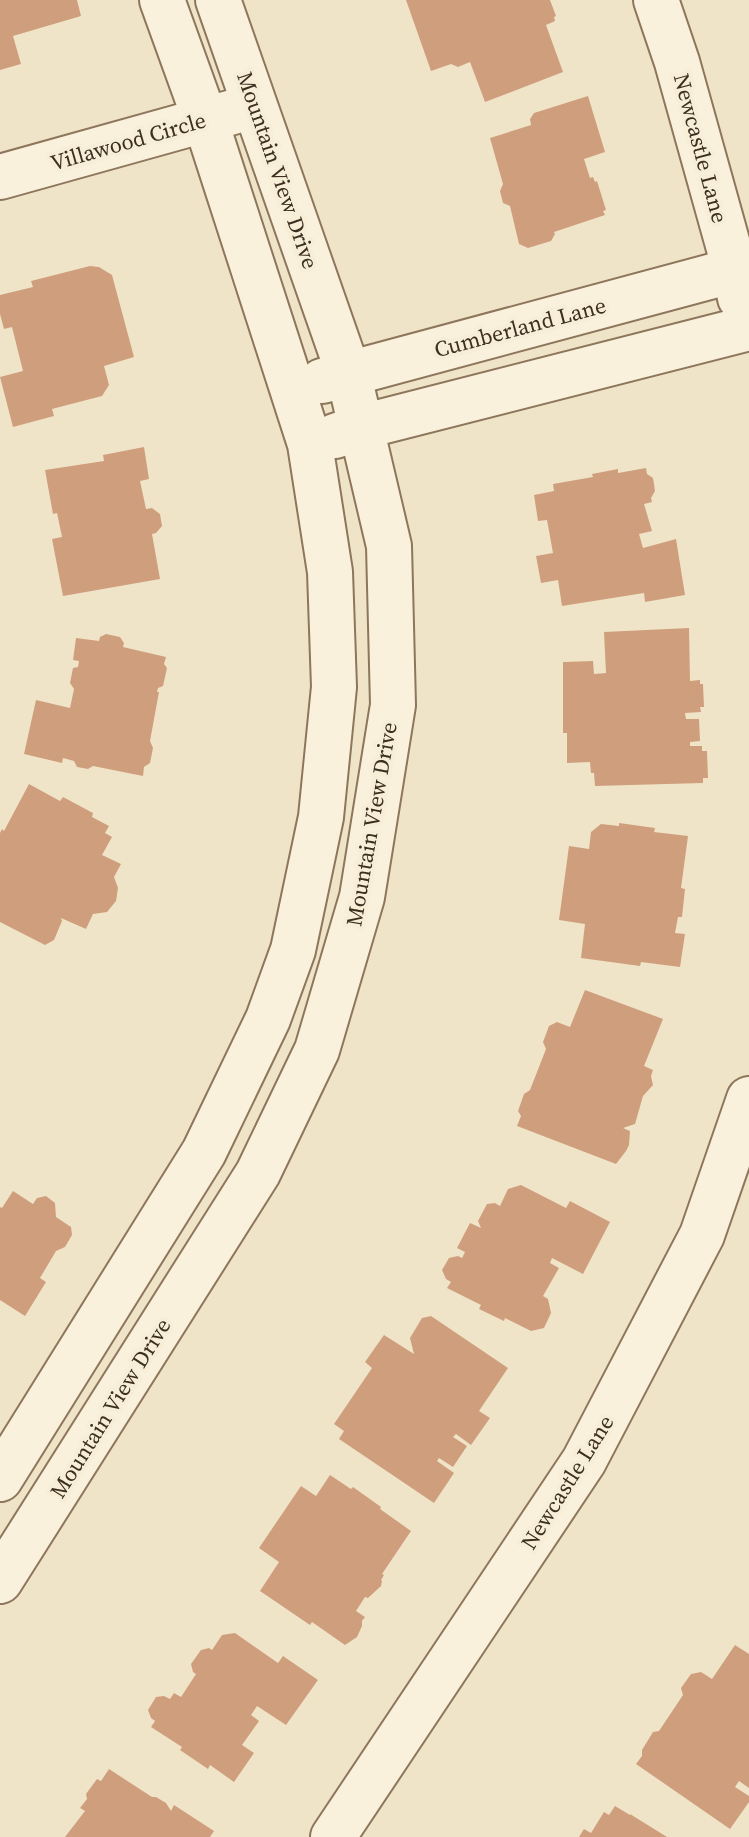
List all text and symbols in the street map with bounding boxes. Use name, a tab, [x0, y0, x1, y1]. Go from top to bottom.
street label: Mountain View Drive	[230, 67, 326, 273]
street label: Newcastle Lane	[667, 70, 735, 226]
street label: Villawood Circle	[47, 104, 209, 178]
street label: Cumberland Lane	[431, 290, 609, 364]
street label: Mountain View Drive	[338, 720, 404, 928]
street label: Mountain View Drive	[43, 1312, 177, 1504]
street label: Newcastle Lane	[514, 1409, 620, 1555]

